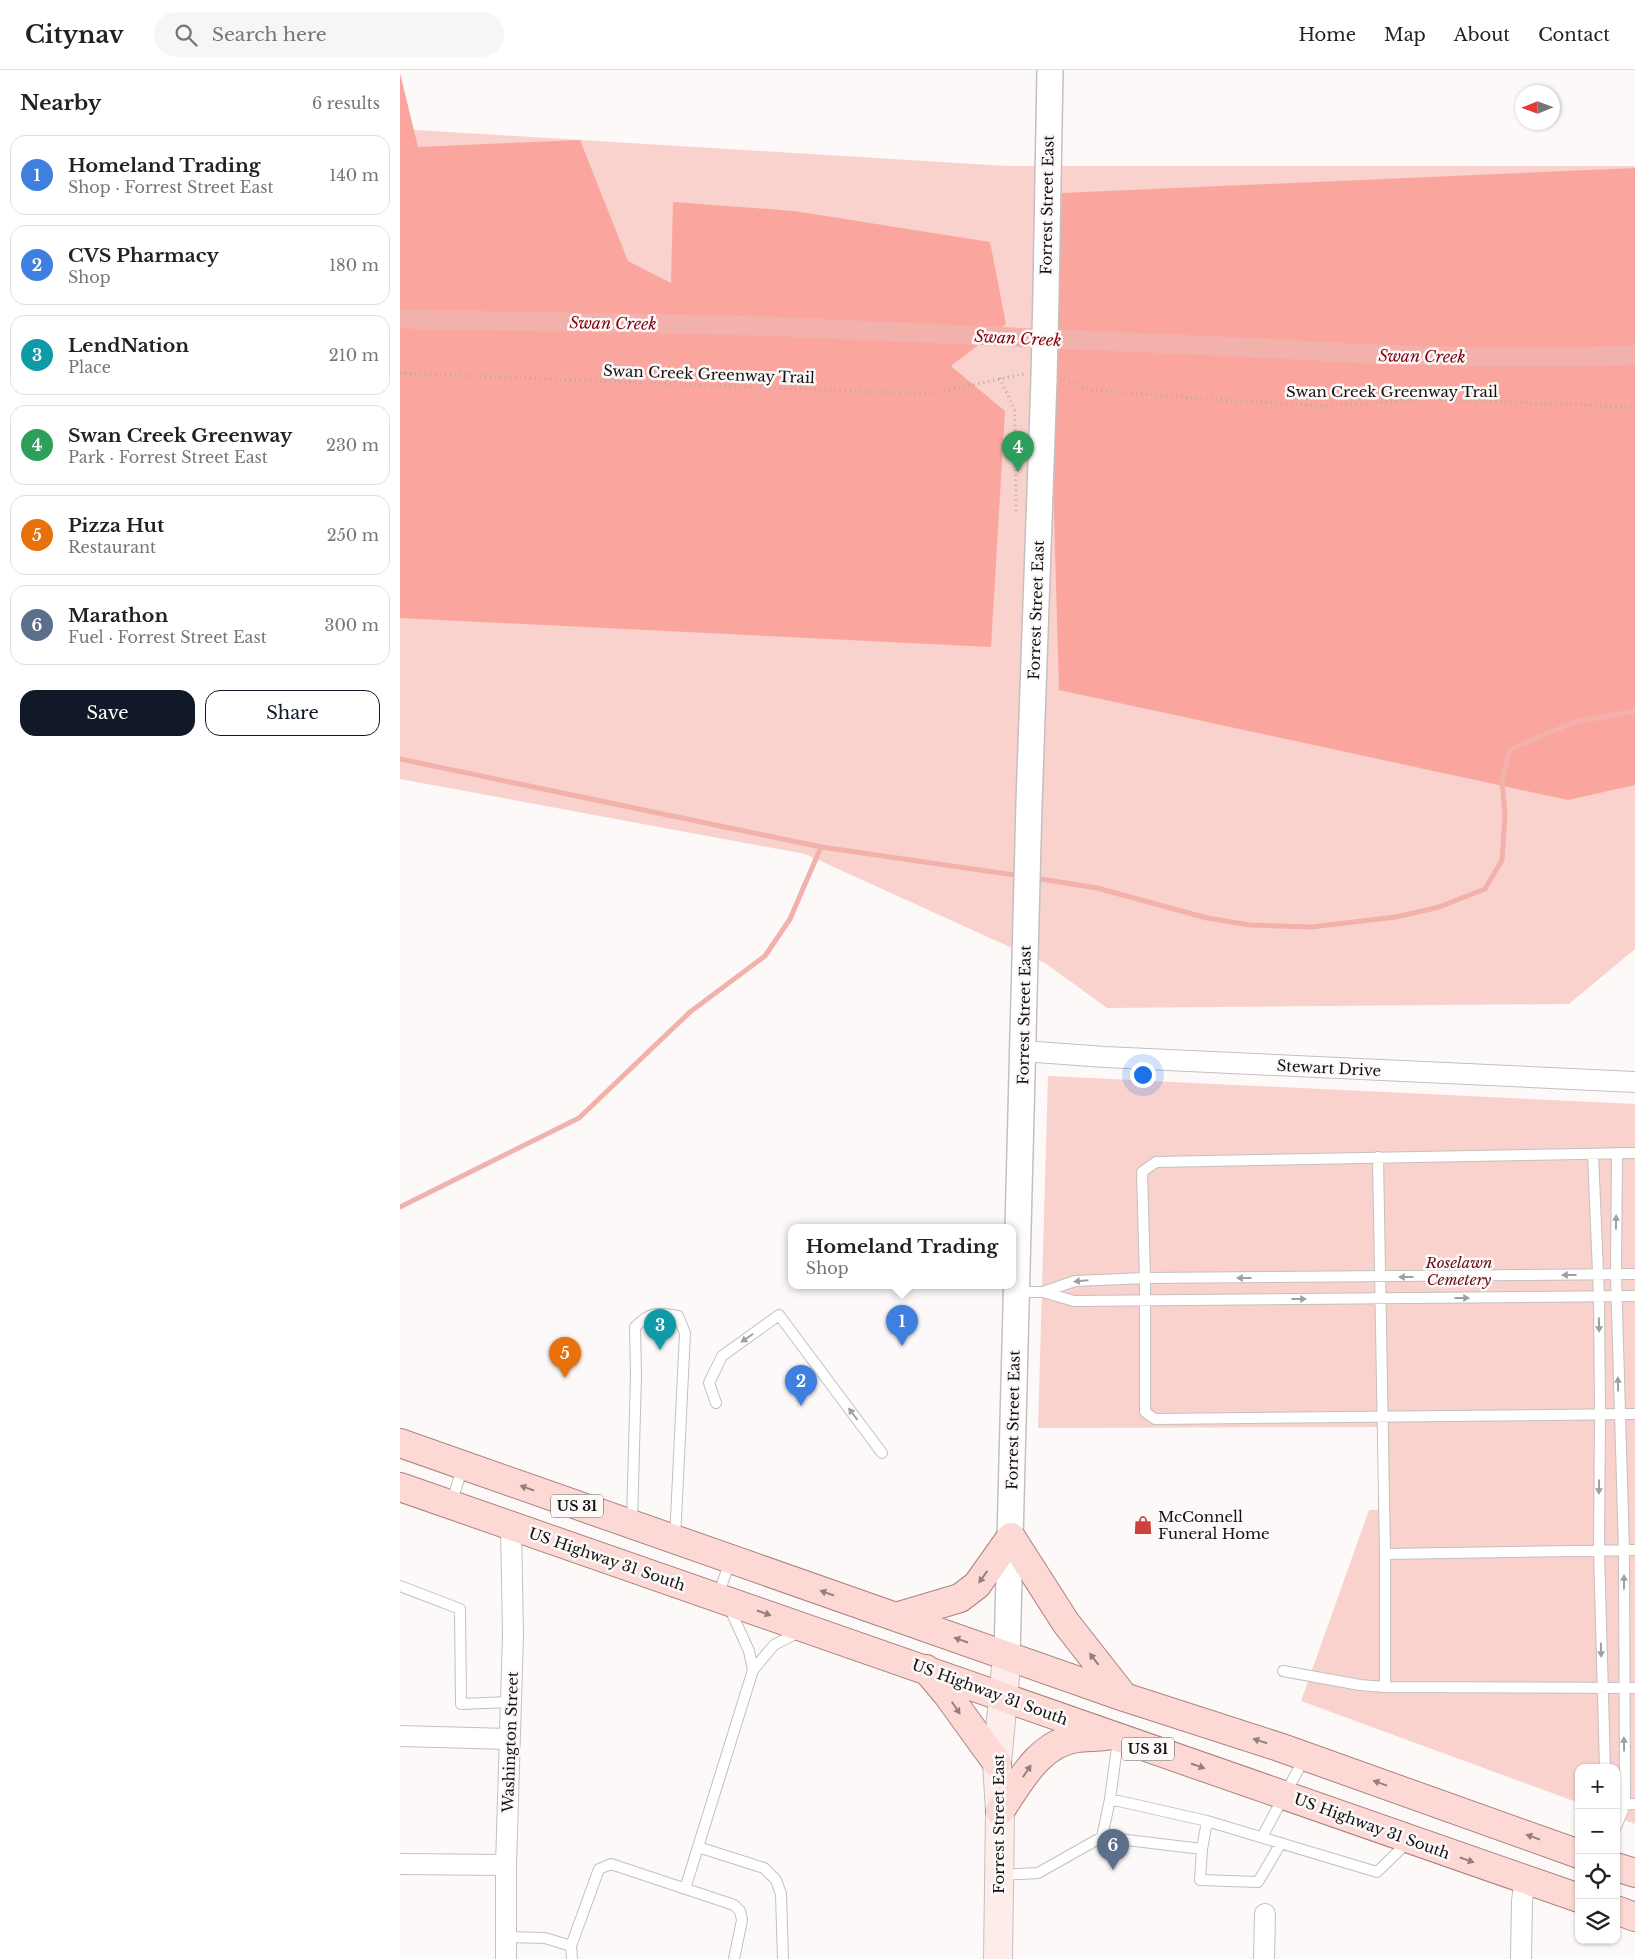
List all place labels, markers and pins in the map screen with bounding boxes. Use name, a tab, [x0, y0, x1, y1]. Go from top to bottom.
pin: 4	[1002, 431, 1034, 472]
pin: 1	[886, 1305, 918, 1346]
pin: 3	[644, 1309, 676, 1350]
pin: 5	[549, 1337, 581, 1378]
pin: 2	[785, 1365, 817, 1406]
place label: McConnell Funeral Home	[1158, 1507, 1270, 1543]
shop icon: McConnell Funeral Home	[1132, 1514, 1154, 1536]
pin: 6	[1097, 1829, 1129, 1870]

